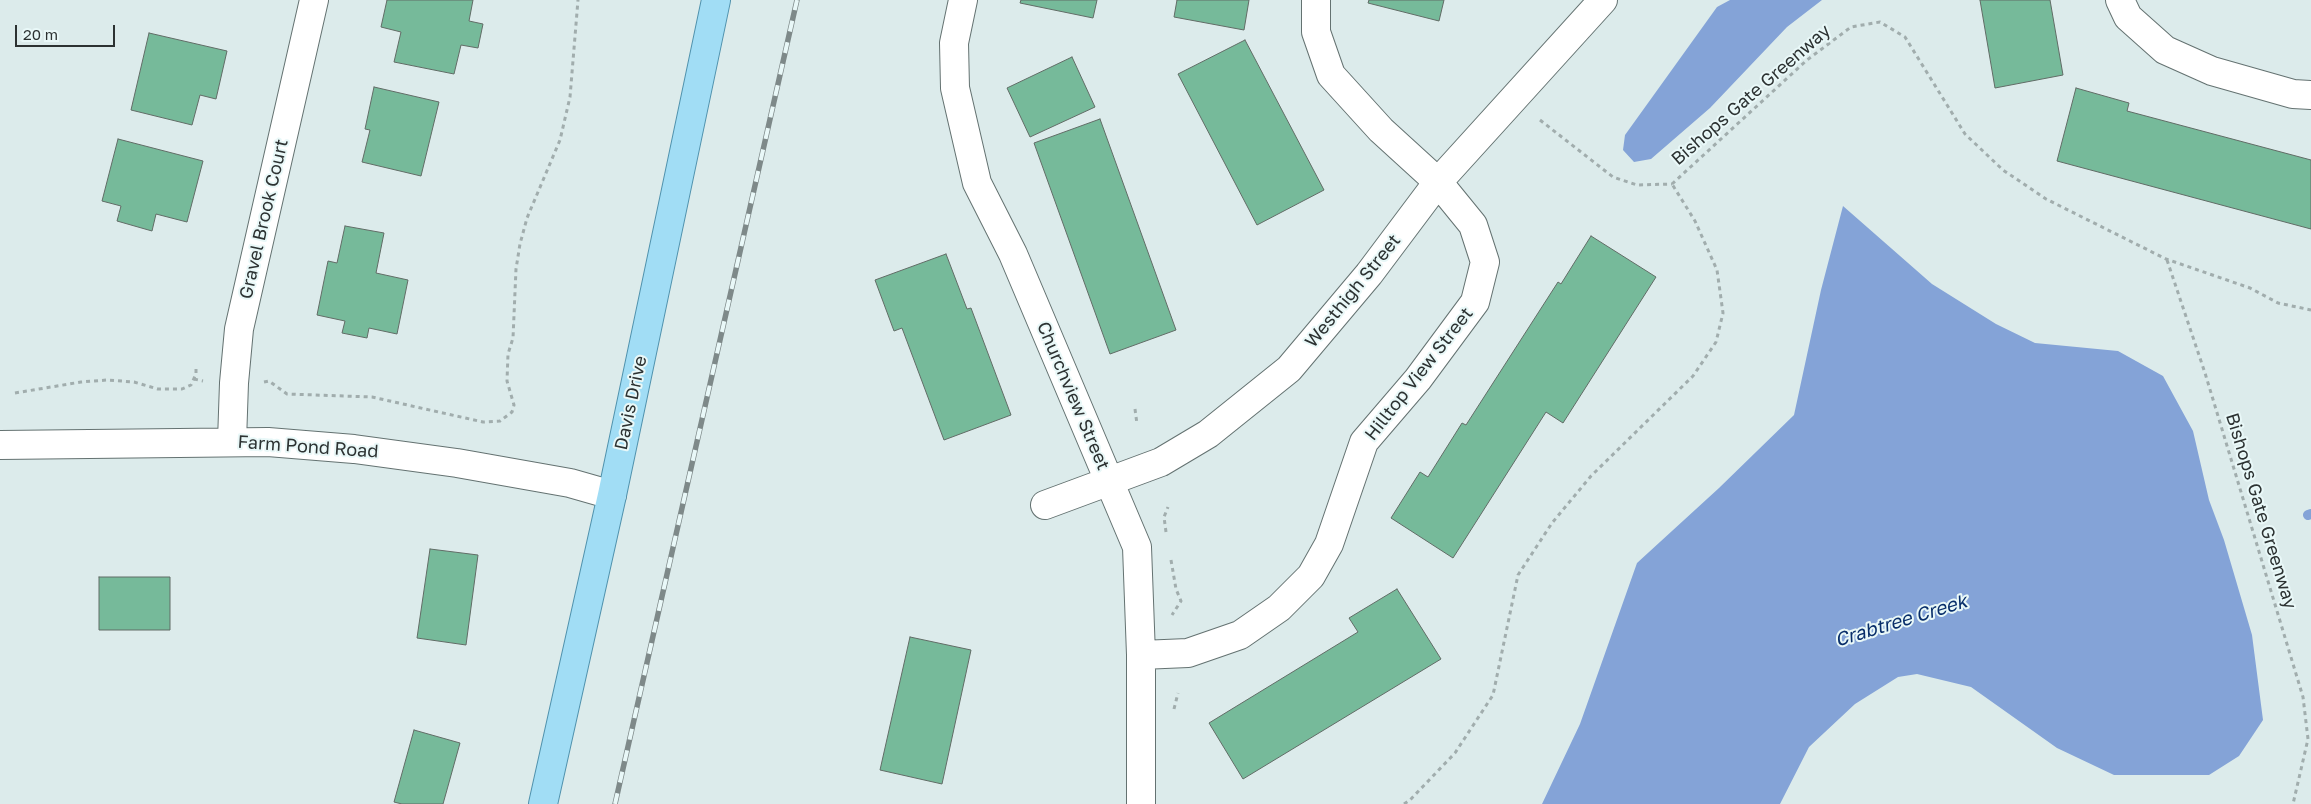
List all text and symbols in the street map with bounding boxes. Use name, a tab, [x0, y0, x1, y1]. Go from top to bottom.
scale bar	[18, 15, 118, 47]
street label: Bishops Gate Greenway	[1667, 20, 1835, 170]
text: 20 m	[23, 25, 58, 43]
street label: Gravel Brook Court	[235, 137, 293, 301]
street label: Westhigh Street	[1301, 230, 1405, 352]
street label: Hilltop View Street	[1360, 303, 1478, 445]
street label: Churchview Street	[1032, 319, 1114, 473]
street label: Davis Drive	[610, 354, 652, 452]
street label: Bishops Gate Greenway	[2221, 410, 2301, 612]
street label: Farm Pond Road	[237, 431, 379, 463]
water label: Crabtree Creek	[1832, 590, 1970, 652]

